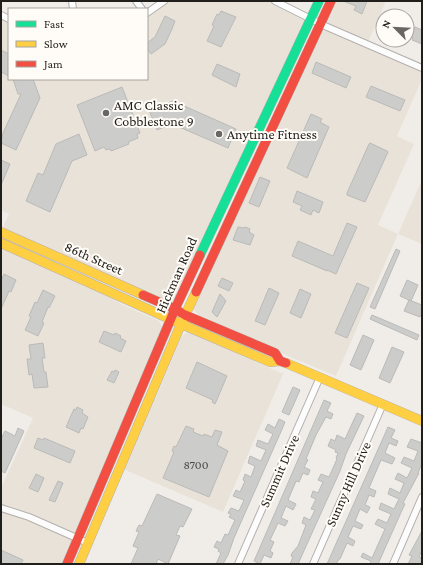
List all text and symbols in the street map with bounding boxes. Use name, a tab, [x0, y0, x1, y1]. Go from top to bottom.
legend	[8, 8, 148, 80]
north arrow	[375, 8, 415, 48]
text: Fast	[44, 17, 65, 31]
text: N	[379, 18, 393, 30]
text: Slow	[44, 37, 68, 51]
text: Jam	[43, 57, 63, 71]
place label: AMC Classic Cobblestone 9	[114, 97, 194, 129]
marker: AMC Classic Cobblestone 9	[101, 108, 111, 118]
place label: Anytime Fitness	[227, 126, 317, 142]
marker: Anytime Fitness	[214, 129, 224, 139]
street label: Hickman Road	[152, 234, 200, 316]
street label: 86th Street	[62, 238, 126, 278]
street label: Summit Drive	[256, 432, 302, 510]
street label: Sunny Hill Drive	[322, 439, 374, 529]
house number: 8700	[184, 458, 209, 472]

